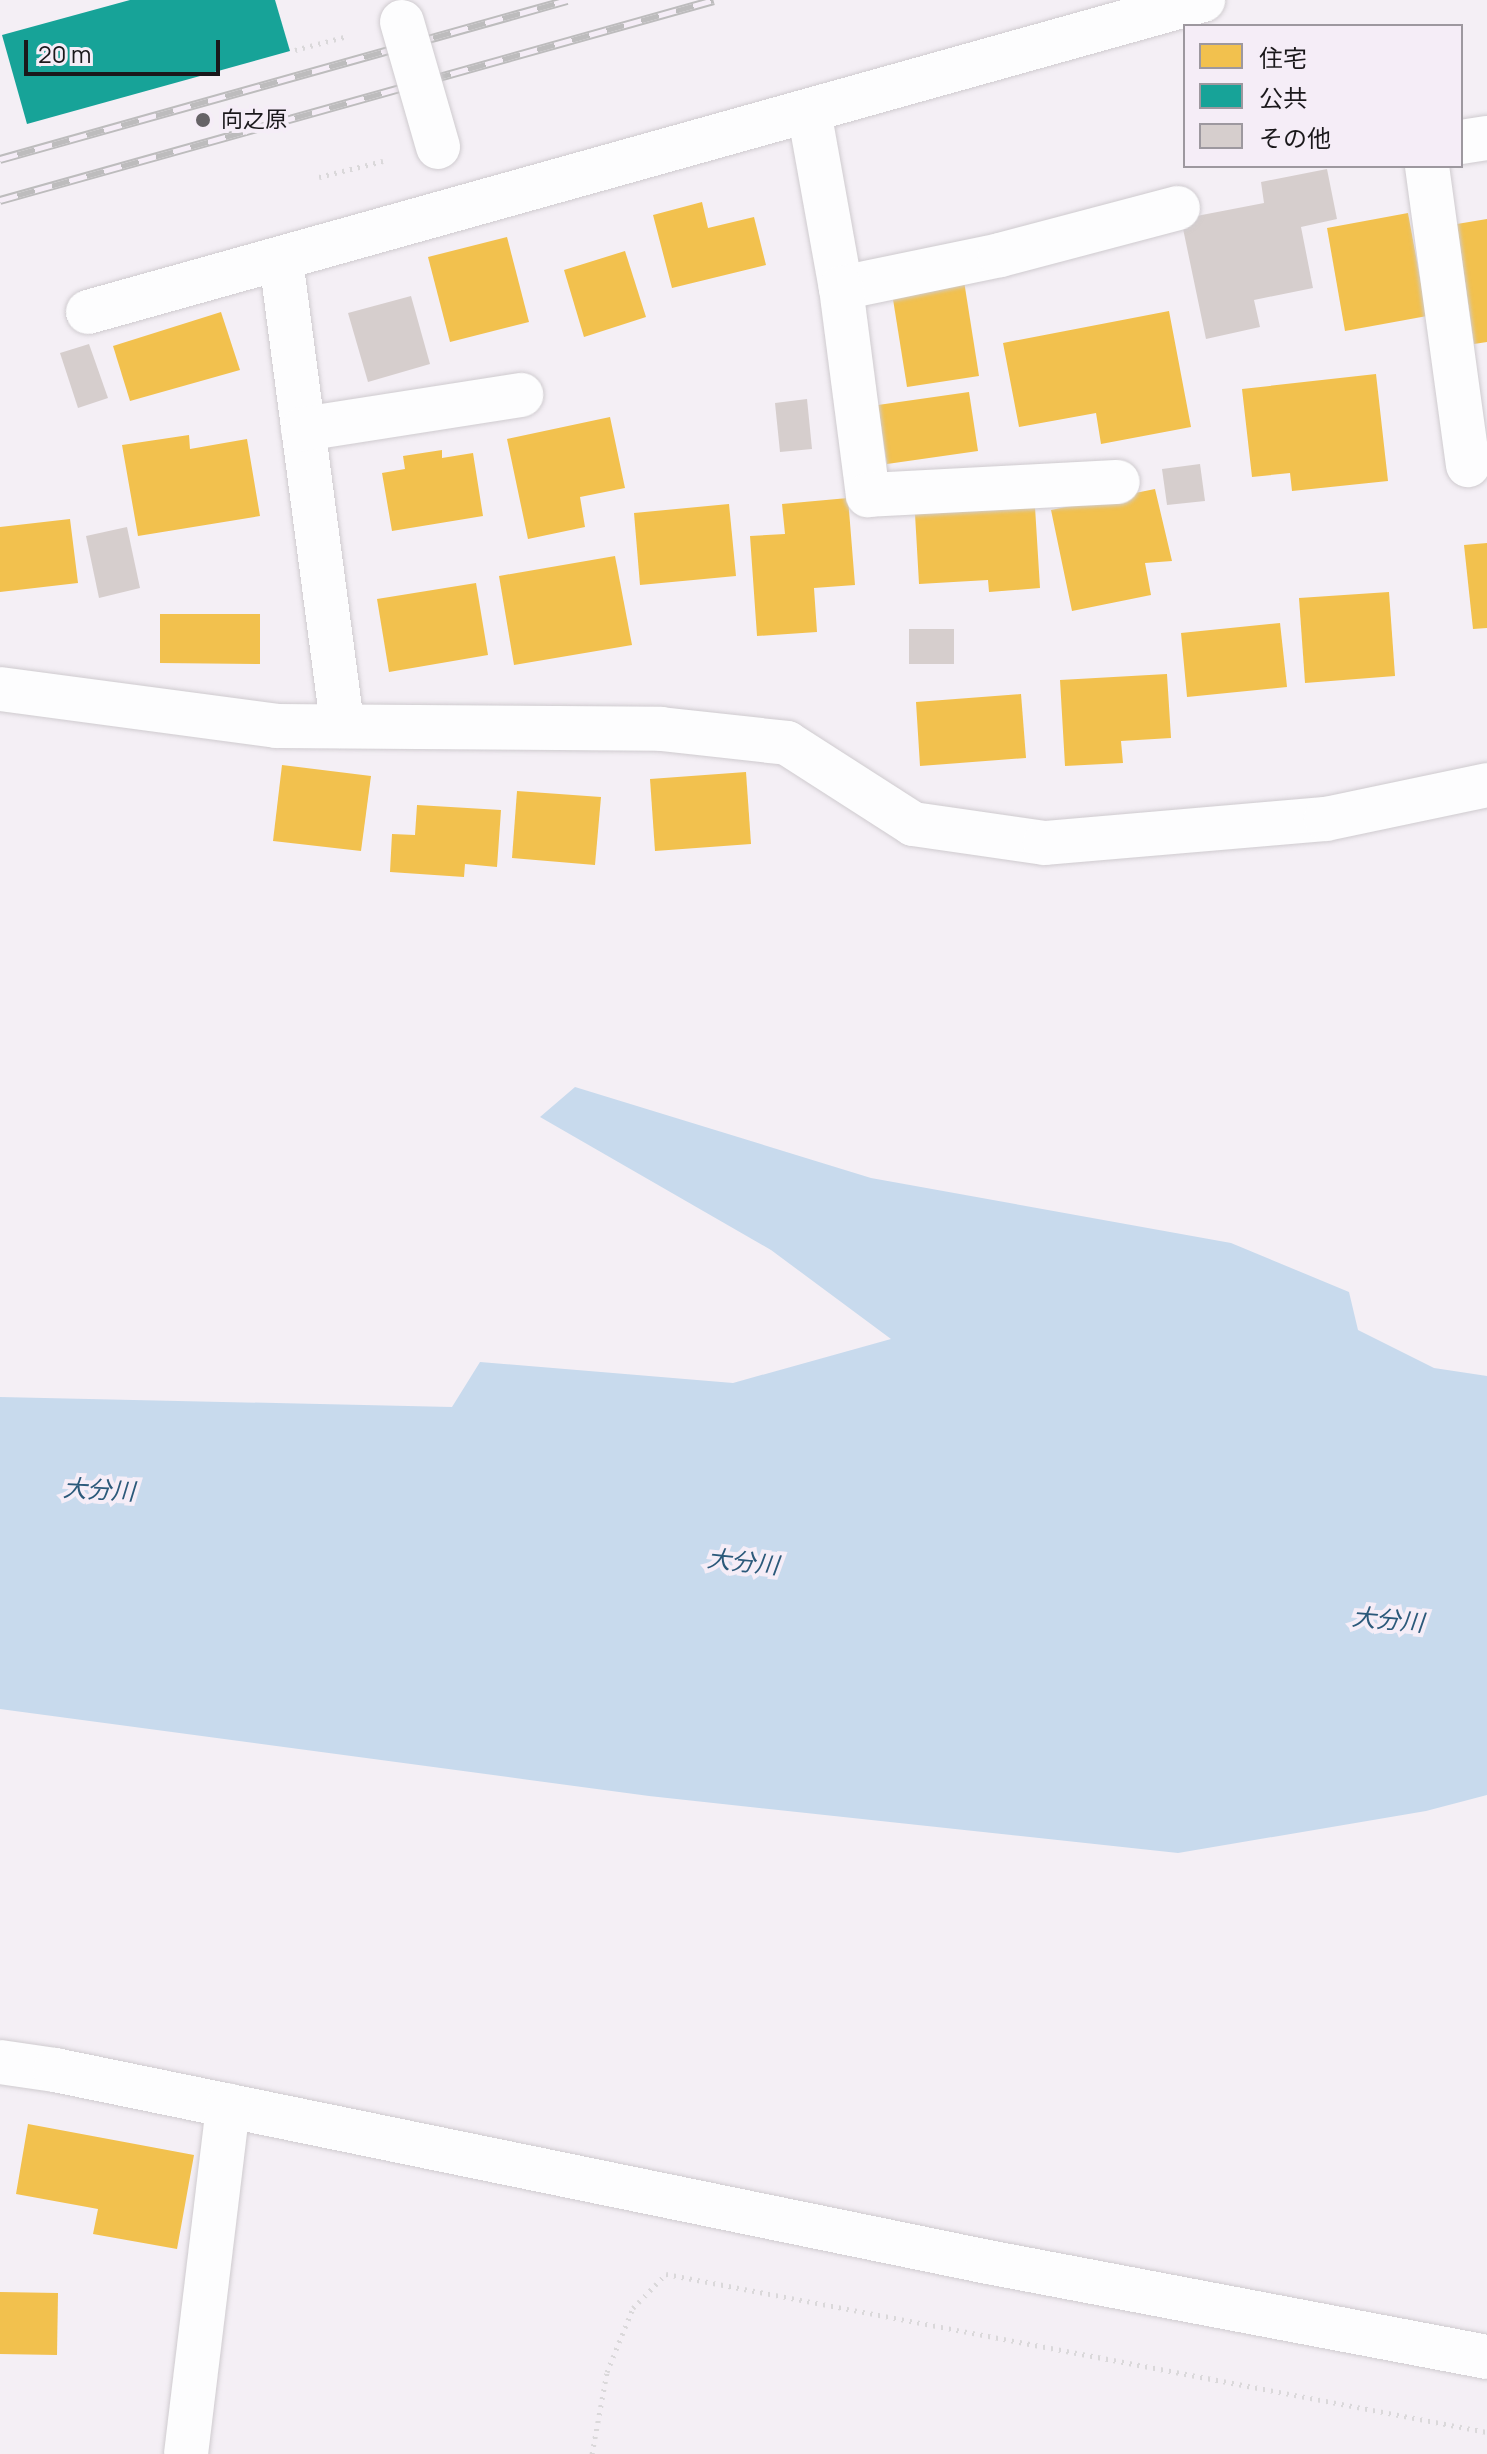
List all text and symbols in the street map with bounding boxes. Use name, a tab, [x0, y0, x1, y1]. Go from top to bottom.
scale bar	[28, 24, 224, 74]
legend	[1183, 24, 1463, 168]
text: 20 m	[38, 37, 91, 70]
text: 住宅	[1259, 41, 1307, 74]
text: 公共	[1259, 81, 1307, 114]
place label: 向之原	[221, 107, 287, 133]
marker: 向之原	[192, 109, 214, 131]
text: その他	[1259, 121, 1331, 154]
water label: 大分川	[62, 1473, 136, 1505]
water label: 大分川	[706, 1543, 780, 1579]
water label: 大分川	[1351, 1602, 1425, 1636]

